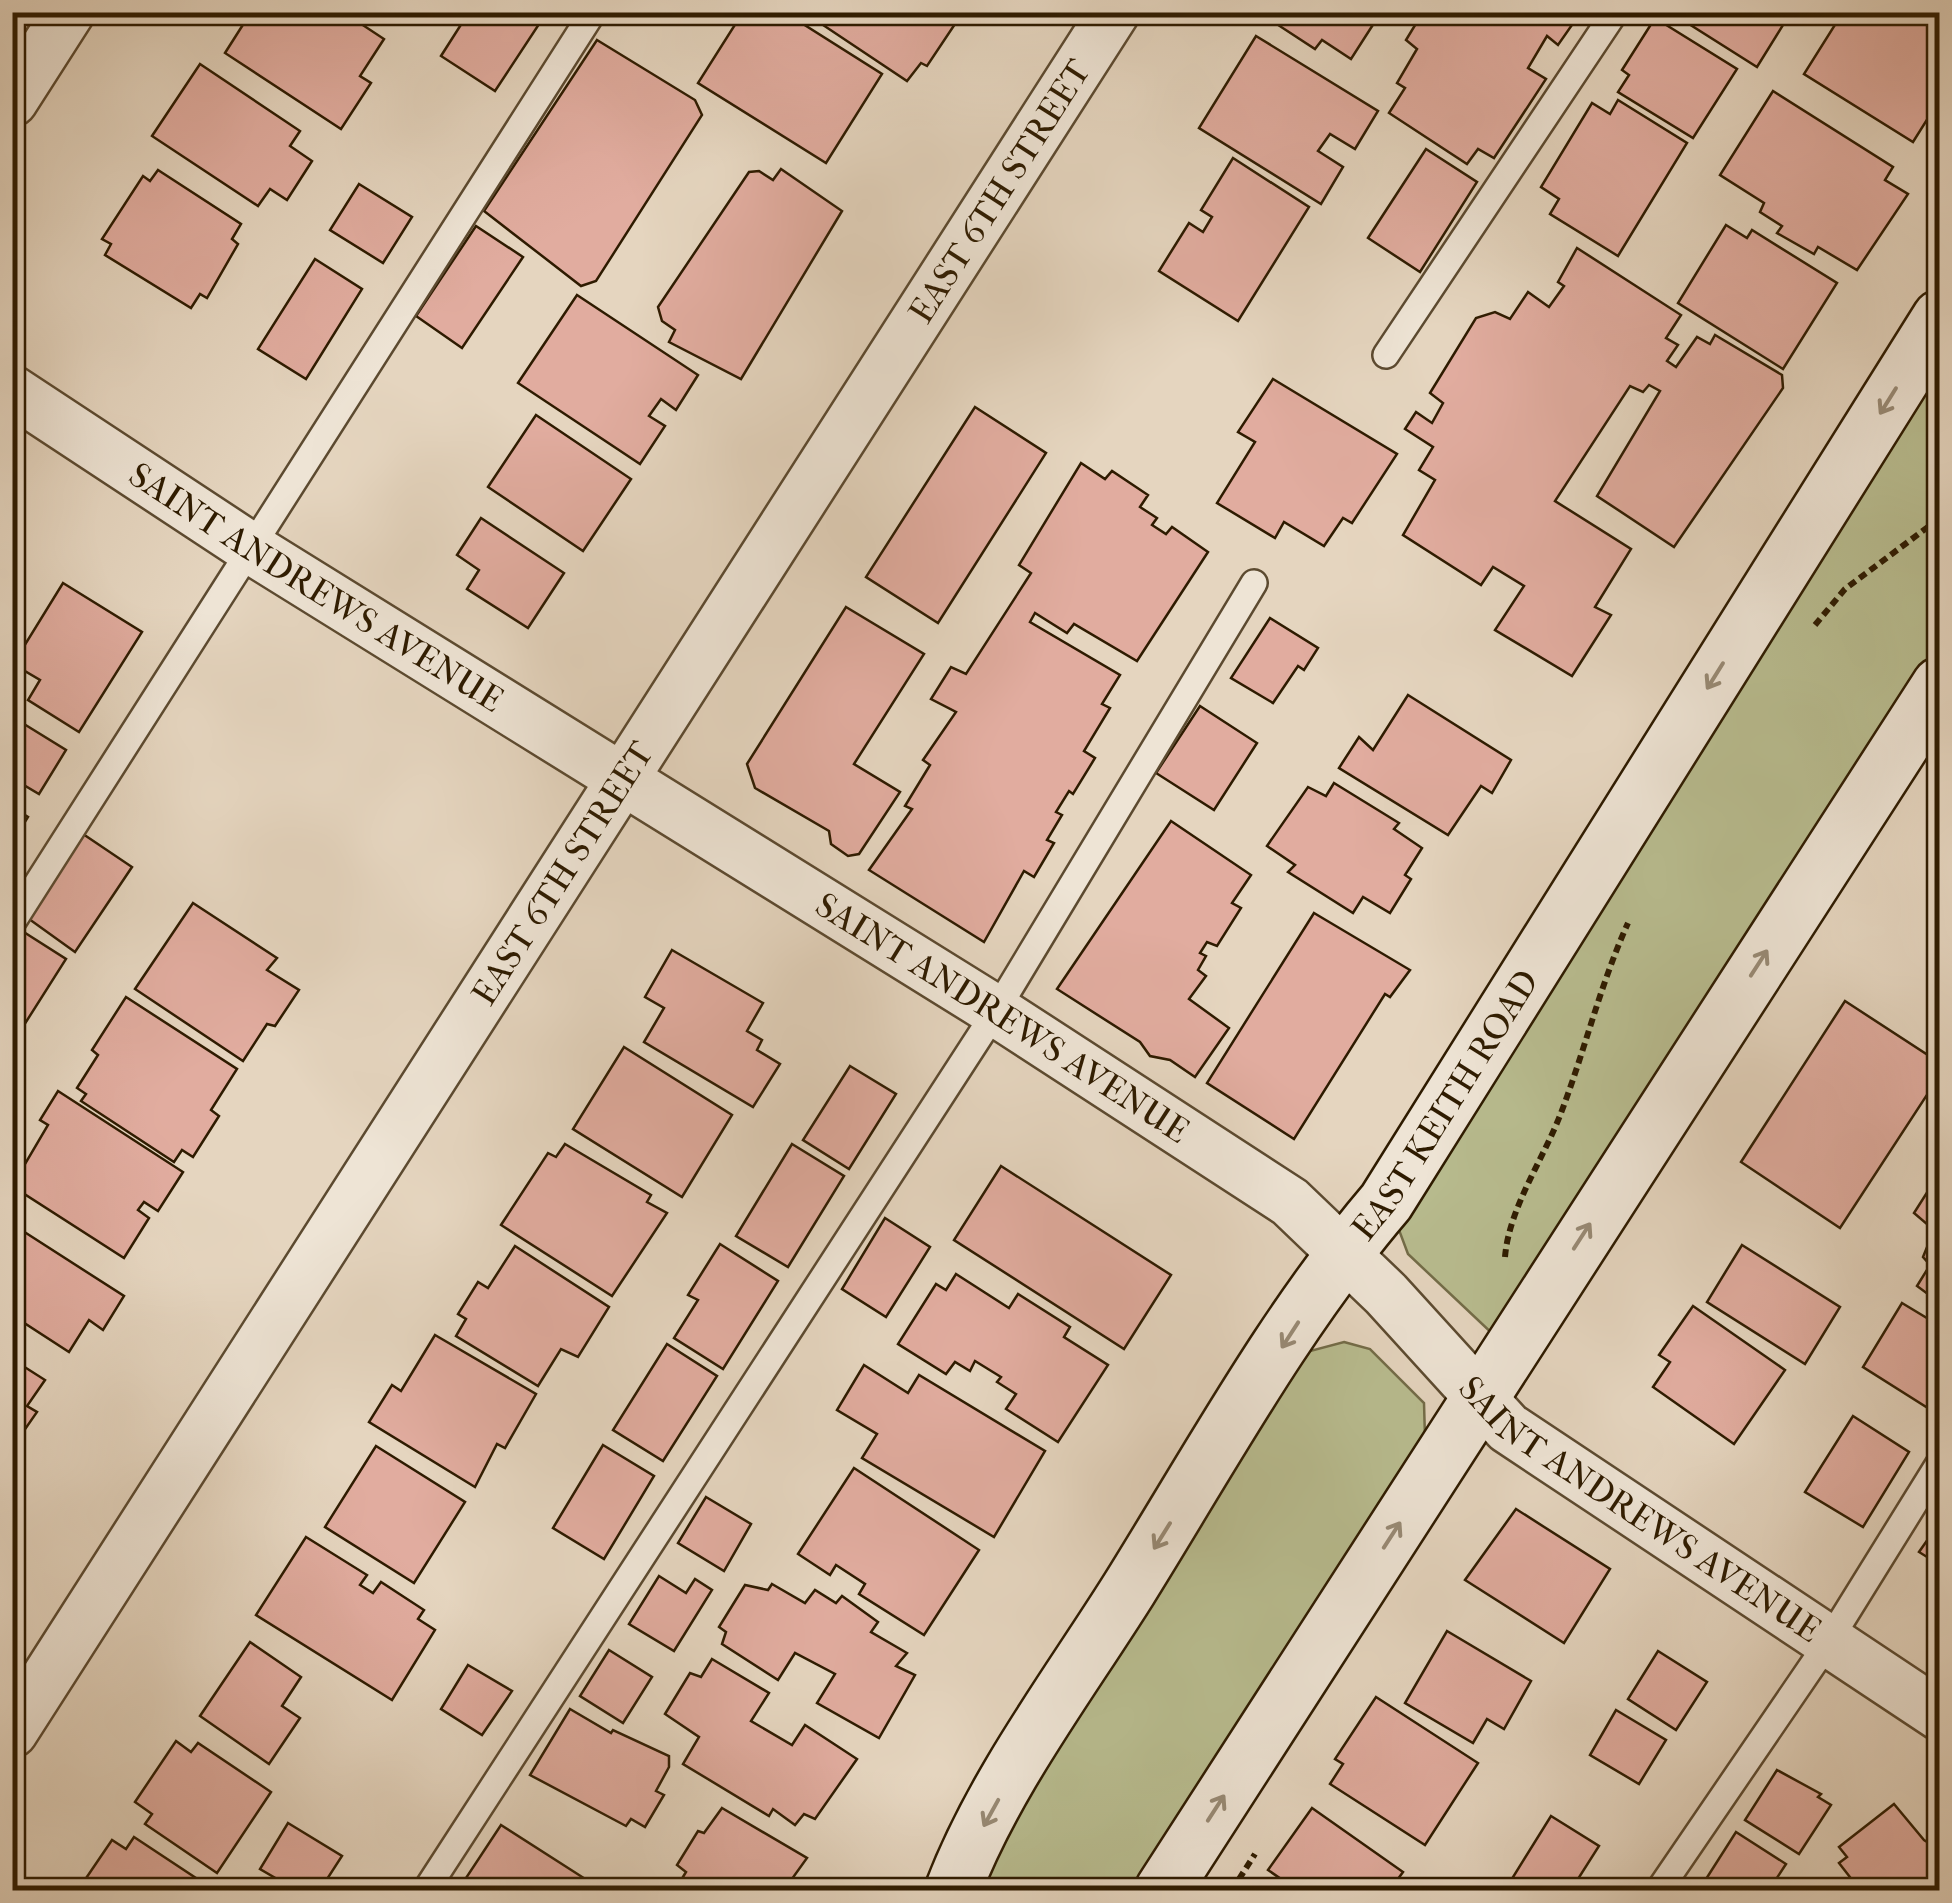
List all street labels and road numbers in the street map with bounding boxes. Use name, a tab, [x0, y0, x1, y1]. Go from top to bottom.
street label: EAST 6TH STREET	[900, 52, 1099, 331]
street label: SAINT ANDREWS AVENUE	[121, 454, 510, 721]
street label: EAST 6TH STREET	[463, 734, 662, 1013]
street label: SAINT ANDREWS AVENUE	[808, 884, 1196, 1152]
street label: EAST KEITH ROAD	[1343, 962, 1547, 1248]
street label: SAINT ANDREWS AVENUE	[1450, 1368, 1828, 1651]

